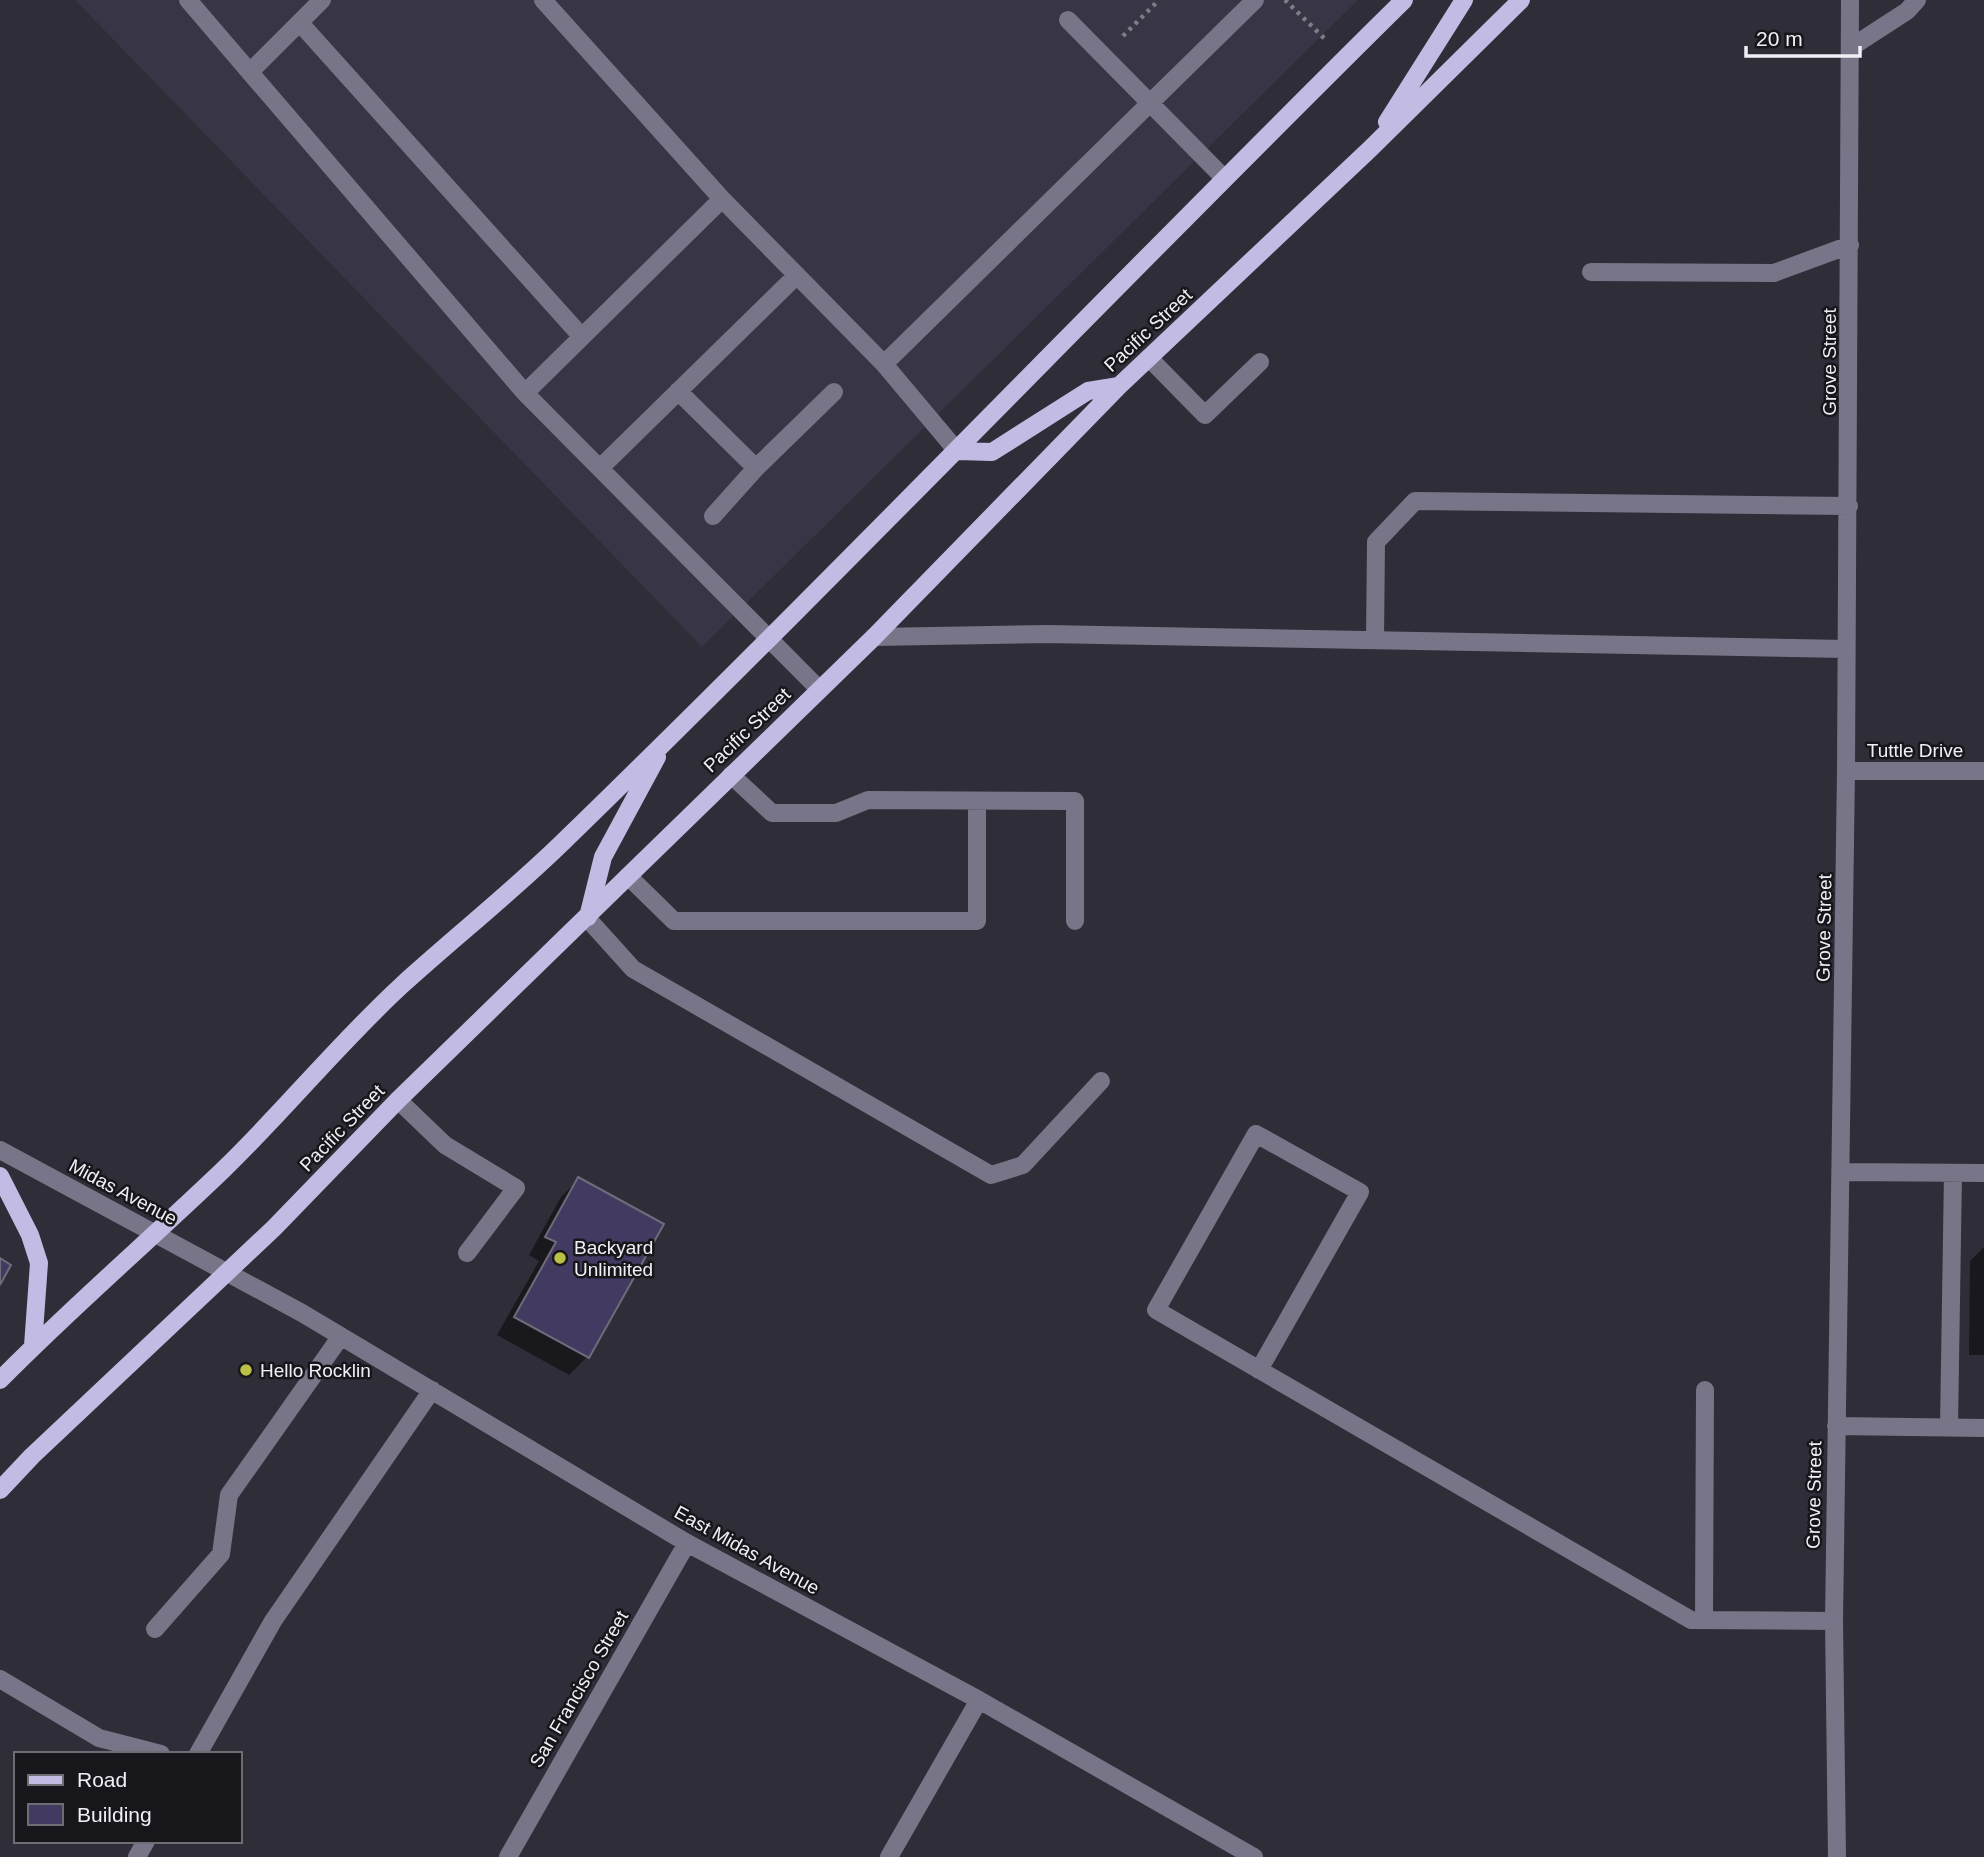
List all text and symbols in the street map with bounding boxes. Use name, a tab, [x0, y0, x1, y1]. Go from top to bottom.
scale bar	[1746, 14, 1860, 58]
text: 20 m	[1756, 27, 1803, 50]
street label: Pacific Street	[1100, 284, 1197, 376]
street label: Grove Street	[1819, 307, 1840, 416]
street label: Pacific Street	[699, 683, 795, 776]
street label: Tuttle Drive	[1867, 740, 1963, 761]
street label: Grove Street	[1813, 873, 1835, 982]
street label: Pacific Street	[296, 1080, 389, 1176]
street label: Midas Avenue	[66, 1155, 180, 1229]
place label: Backyard Unlimited	[574, 1237, 653, 1280]
marker: Backyard Unlimited	[552, 1250, 568, 1266]
place label: Hello Rocklin	[260, 1360, 371, 1381]
marker: Hello Rocklin	[238, 1362, 254, 1378]
street label: Grove Street	[1803, 1440, 1825, 1549]
street label: East Midas Avenue	[671, 1501, 823, 1599]
street label: San Francisco Street	[526, 1606, 633, 1771]
legend	[14, 1752, 242, 1843]
text: Road	[77, 1768, 127, 1791]
text: Building	[77, 1803, 152, 1826]

